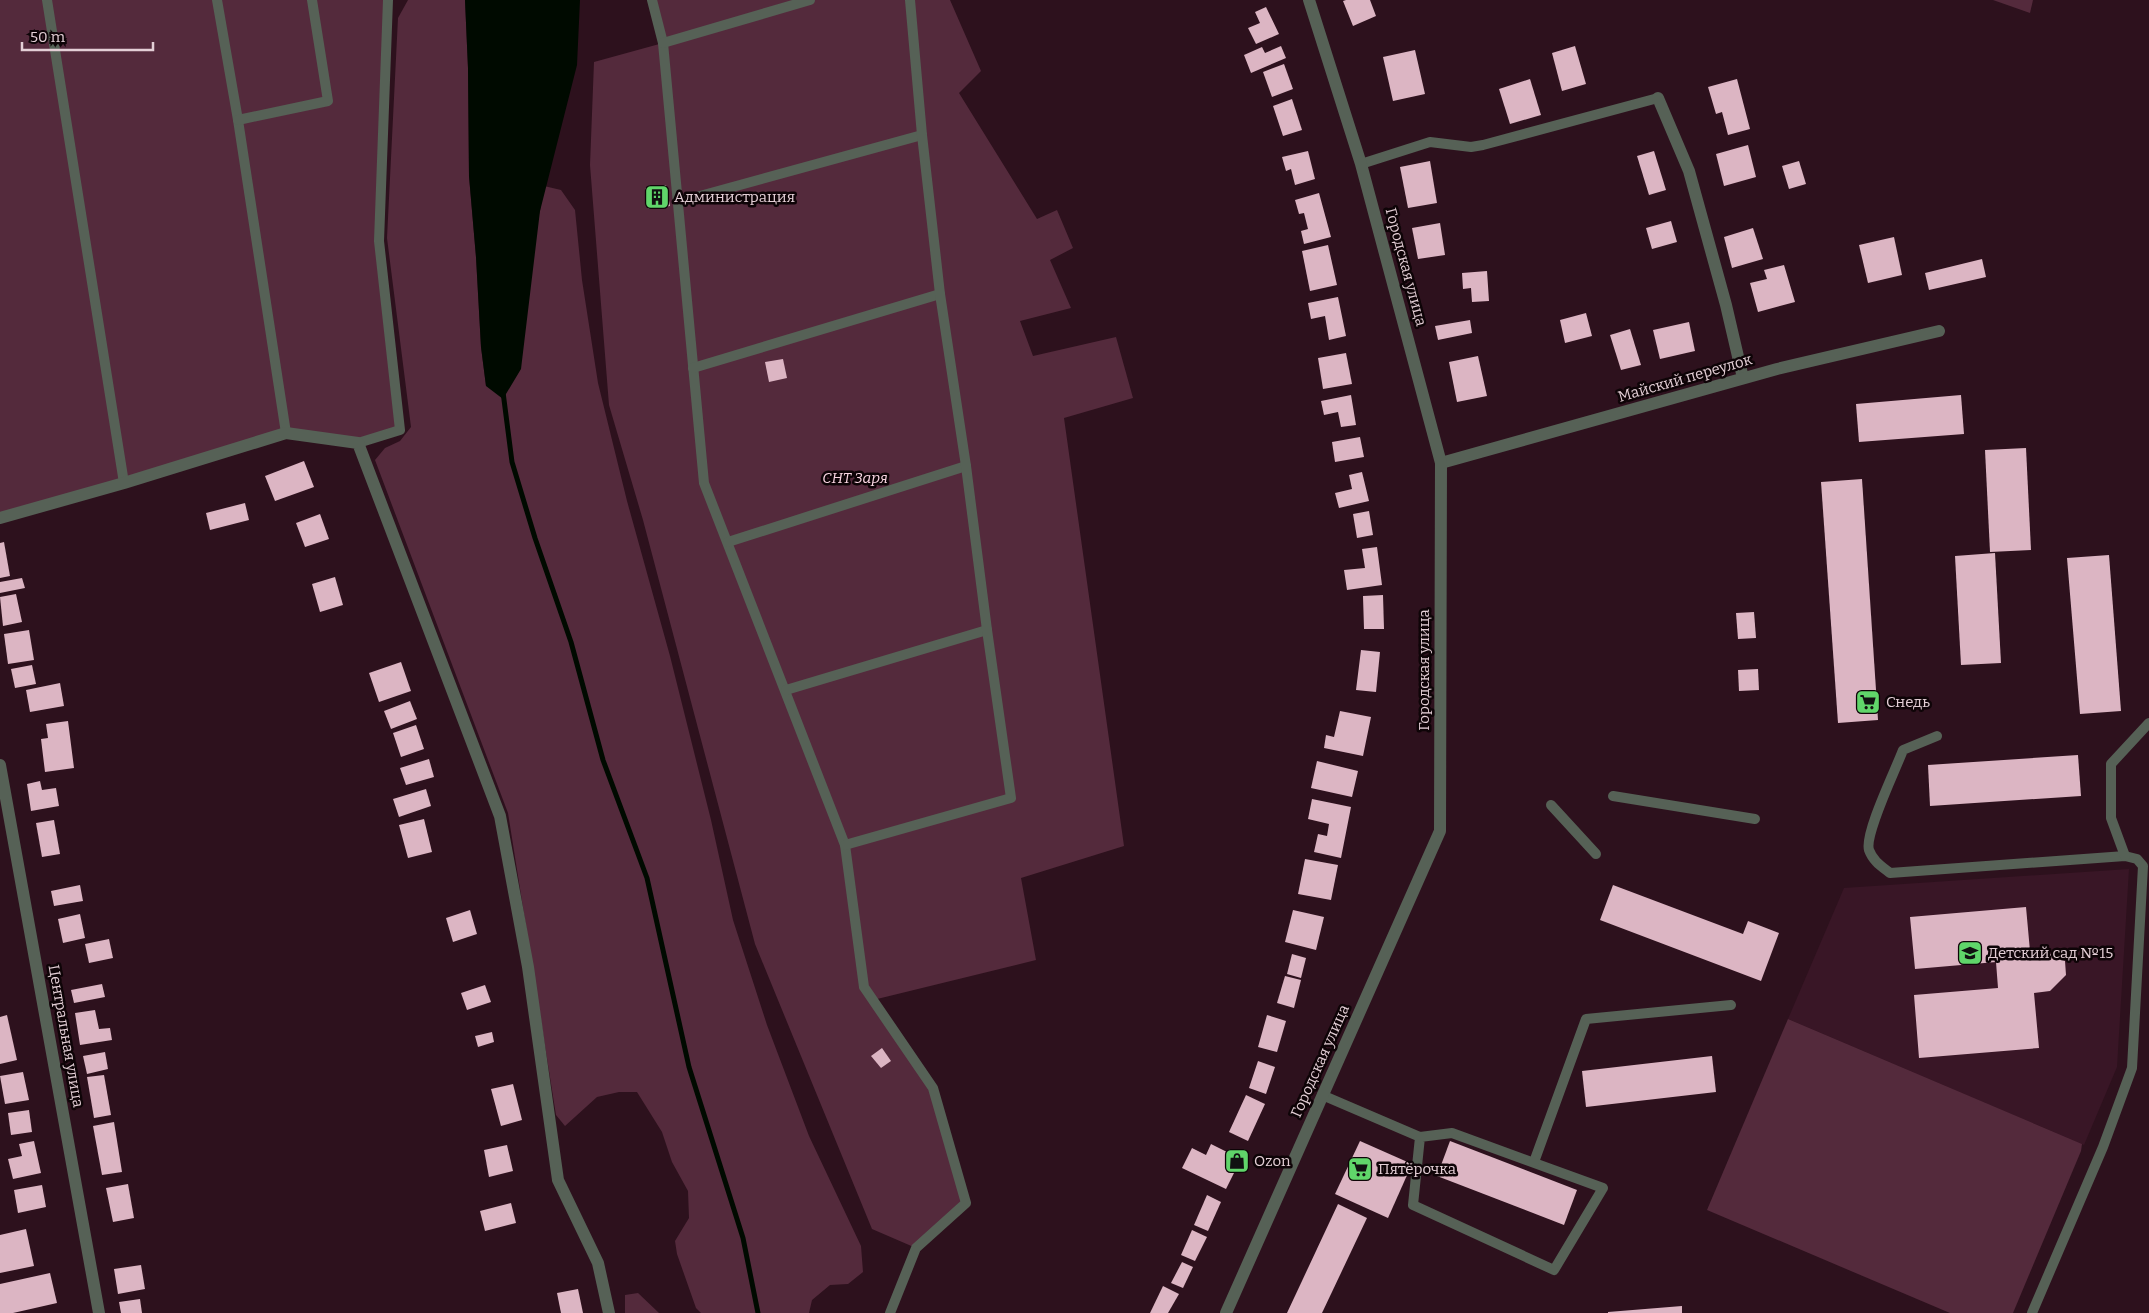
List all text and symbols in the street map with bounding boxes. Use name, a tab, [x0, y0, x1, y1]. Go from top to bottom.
scale bar	[22, 20, 154, 52]
text: 50 m	[30, 28, 66, 46]
building icon: Администрация	[644, 184, 670, 210]
place label: Администрация	[674, 188, 795, 206]
street label: Городская улица	[1382, 206, 1430, 328]
street label: Майский переулок	[1616, 350, 1754, 406]
park label: СНТ Заря	[822, 469, 888, 487]
street label: Городская улица	[1415, 609, 1433, 731]
supermarket icon: Снедь	[1855, 689, 1881, 715]
place label: Снедь	[1886, 693, 1930, 711]
school or university icon: Детский сад №15	[1957, 940, 1983, 966]
place label: Детский сад №15	[1988, 944, 2113, 962]
street label: Центральная улица	[45, 963, 87, 1109]
street label: Городская улица	[1287, 1002, 1353, 1120]
shop icon: Ozon	[1224, 1148, 1250, 1174]
place label: Ozon	[1254, 1152, 1291, 1170]
supermarket icon: Пятёрочка	[1347, 1156, 1373, 1182]
place label: Пятёрочка	[1378, 1160, 1456, 1178]

